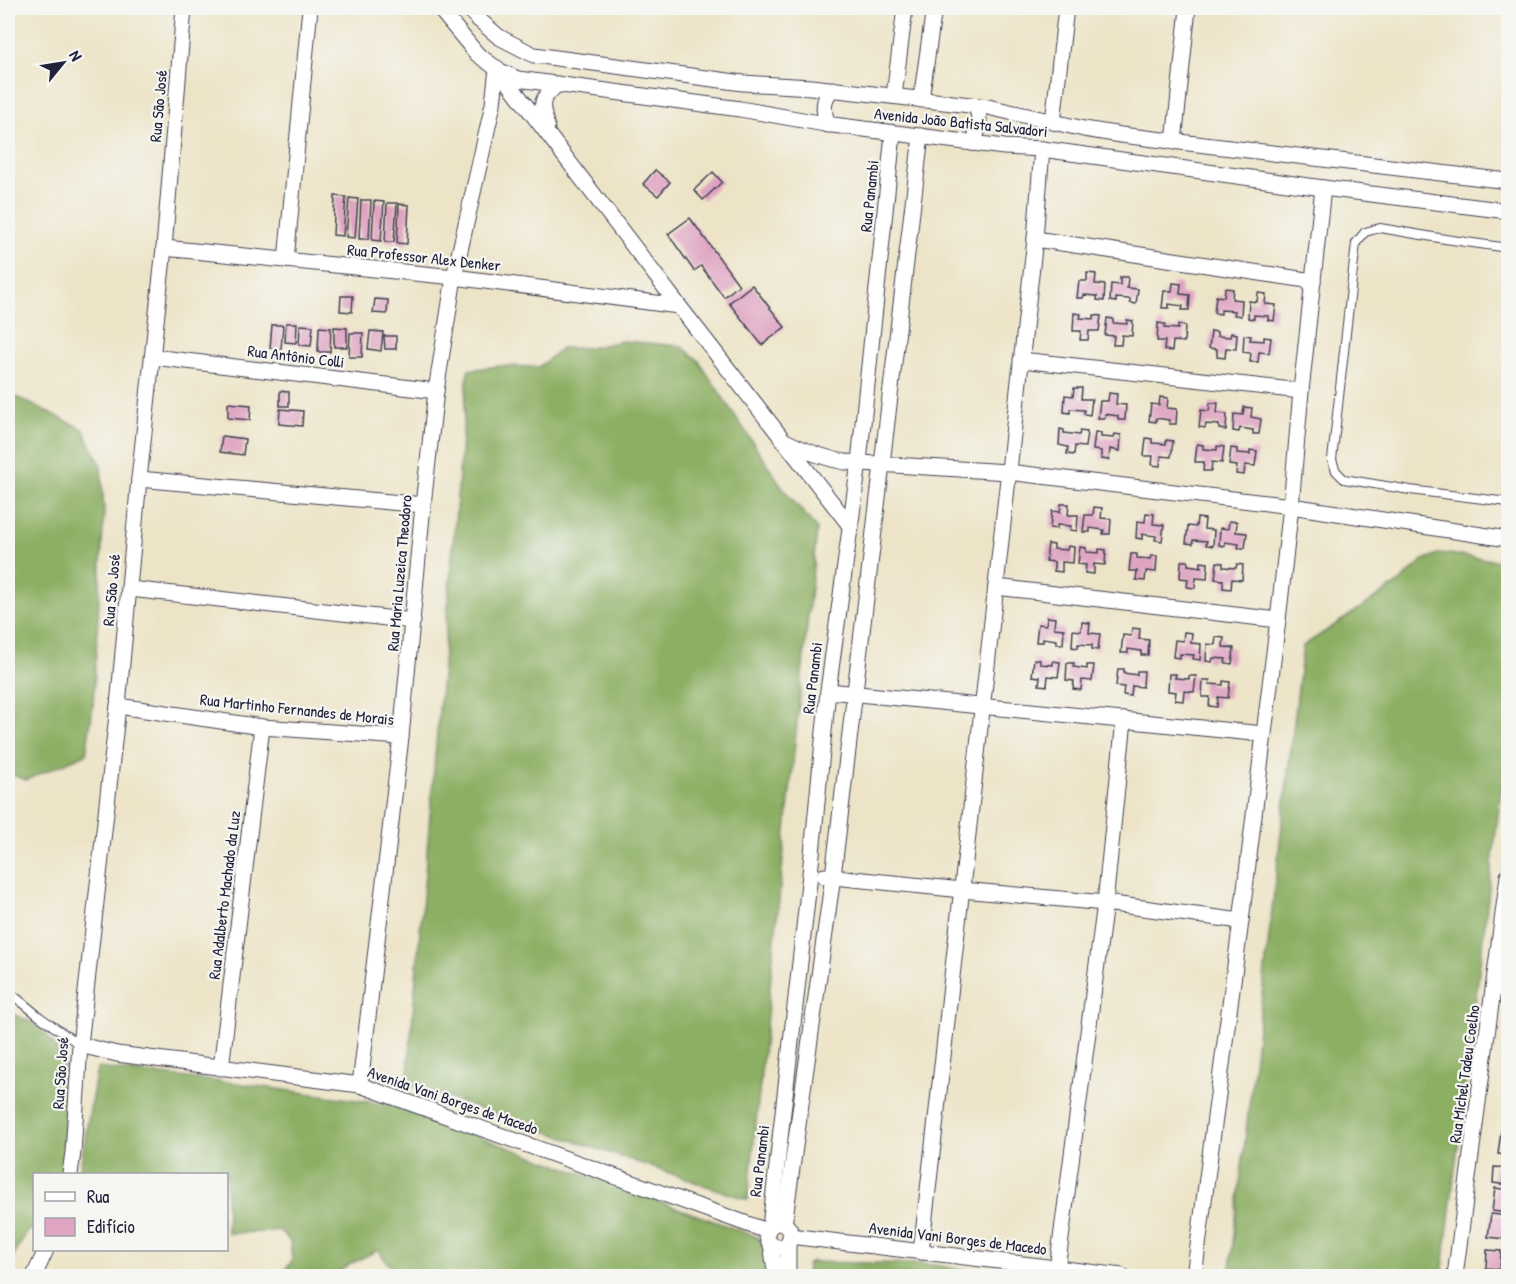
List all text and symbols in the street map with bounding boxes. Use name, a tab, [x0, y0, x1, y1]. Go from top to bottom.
north arrow	[33, 33, 93, 93]
text: N	[64, 46, 88, 65]
street label: Rua São José	[144, 68, 172, 143]
street label: Avenida João Batista Salvadori	[873, 102, 1049, 142]
street label: Rua Panambi	[854, 159, 884, 233]
street label: Rua Professor Alex Denker	[346, 238, 502, 276]
street label: Rua Antônio Colli	[246, 339, 346, 373]
street label: Rua Maria Luzeica Theodoro	[381, 493, 417, 652]
street label: Rua São José	[97, 552, 125, 627]
street label: Rua Panambi	[797, 641, 827, 715]
street label: Rua Martinho Fernandes de Morais	[199, 688, 395, 730]
street label: Rua Adalberto Machado da Luz	[203, 809, 245, 981]
street label: Rua Michel Tadeu Coelho	[1443, 1003, 1485, 1145]
street label: Rua São José	[47, 1036, 74, 1110]
street label: Avenida Vani Borges de Macedo	[365, 1061, 542, 1140]
street label: Rua Panambi	[744, 1124, 774, 1198]
legend	[33, 1173, 228, 1251]
text: Rua	[87, 1184, 109, 1209]
text: Edifício	[87, 1214, 135, 1239]
street label: Avenida Vani Borges de Macedo	[868, 1216, 1049, 1260]

